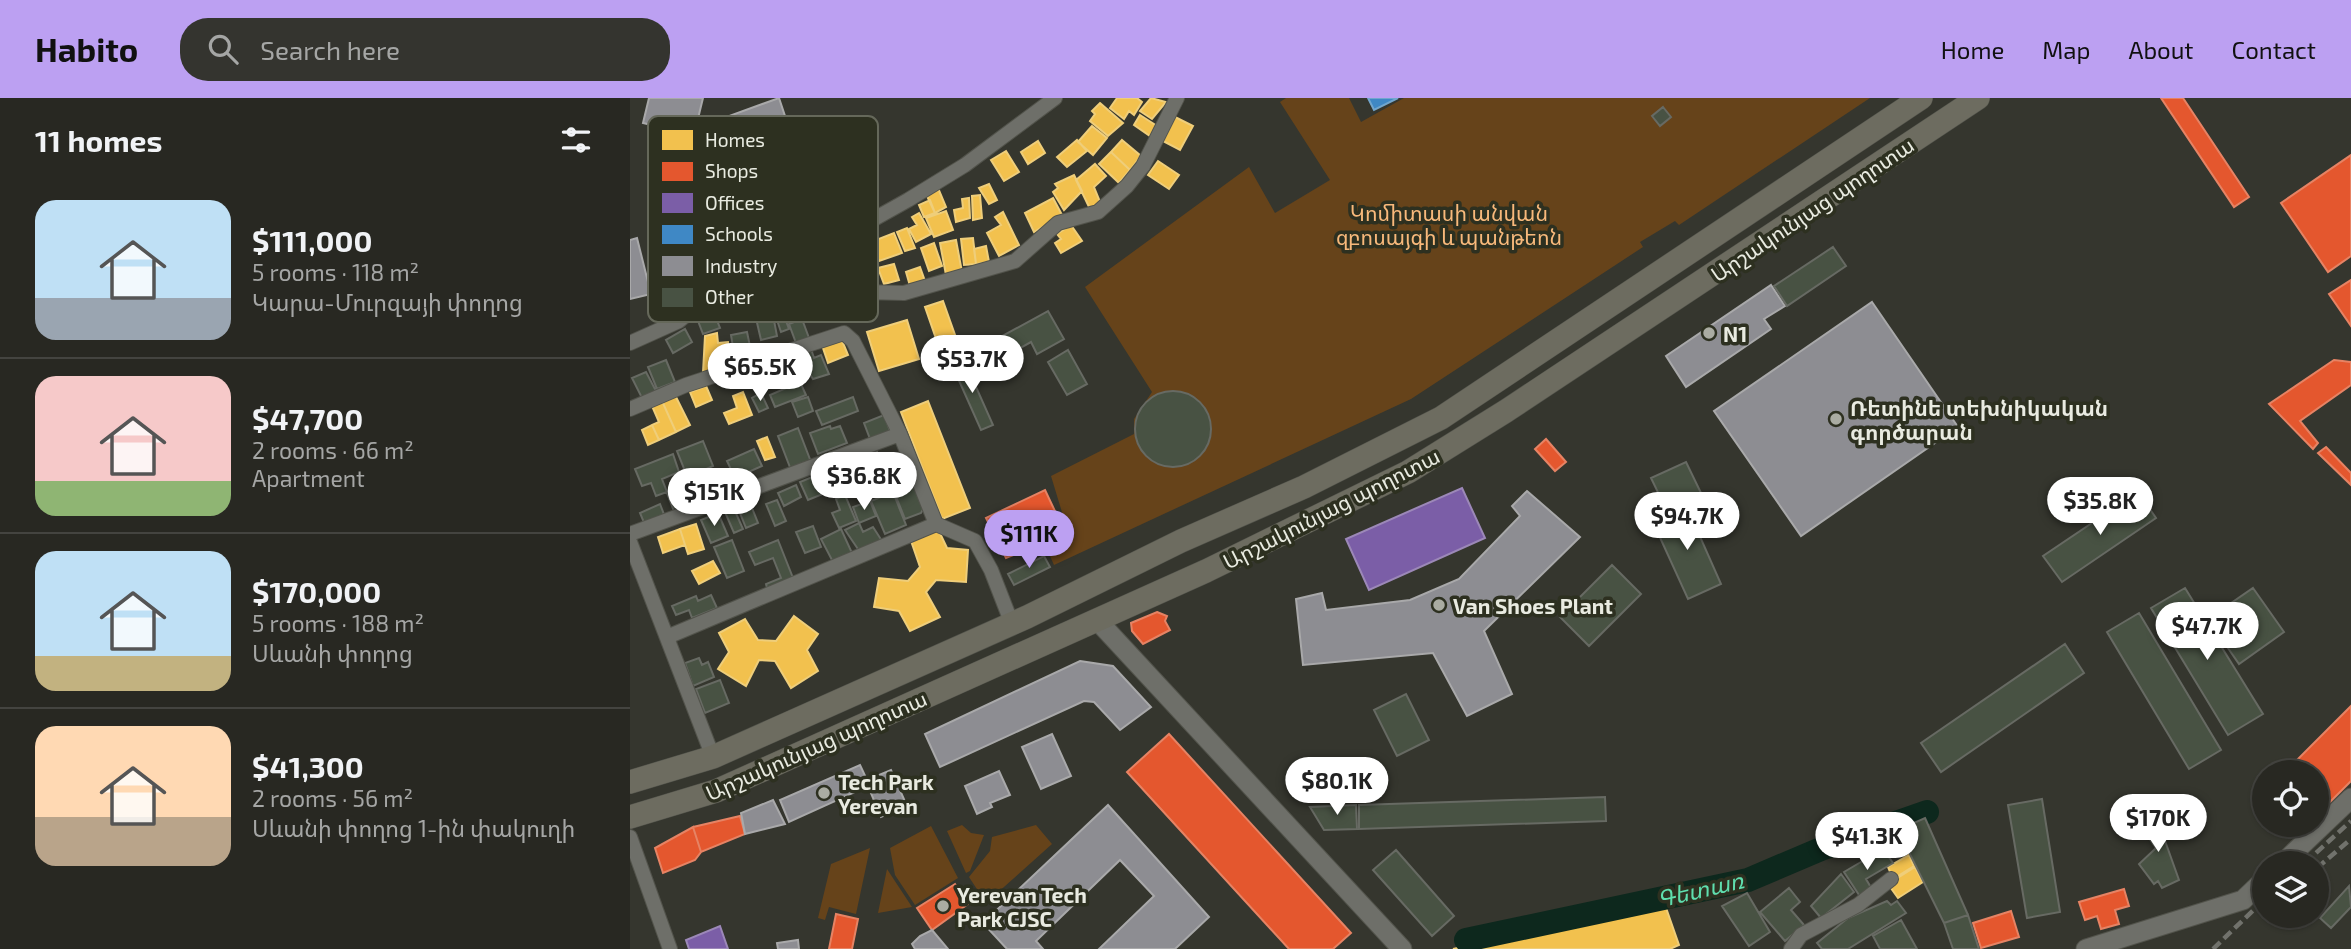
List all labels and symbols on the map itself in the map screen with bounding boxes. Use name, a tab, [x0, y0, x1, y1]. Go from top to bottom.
legend	[648, 116, 878, 322]
text: Homes	[705, 128, 765, 151]
street label: Արշակունյաց պողոտա	[1706, 132, 1919, 287]
text: Shops	[705, 159, 758, 182]
text: Offices	[705, 191, 764, 214]
park label: Կոմիտասի անվան զբոսայգի և պանթեոն	[1336, 200, 1562, 250]
text: Schools	[705, 222, 773, 245]
text: Industry	[705, 254, 777, 277]
text: Other	[705, 285, 754, 308]
place label: N1	[1723, 321, 1747, 346]
marker: N1	[1701, 325, 1717, 341]
pin: $53.7K	[915, 336, 1029, 395]
pin: $65.5K	[703, 344, 817, 403]
place label: Ռետինե տեխնիկական գործարան	[1850, 395, 2108, 445]
marker: Ռետինե տեխնիկական գործարան	[1828, 411, 1844, 427]
street label: Արշակունյաց պողոտա	[1219, 442, 1444, 574]
pin: $36.8K	[807, 452, 921, 512]
pin: $151K	[665, 468, 763, 528]
pin: $35.8K	[2043, 478, 2157, 537]
pin: $94.7K	[1630, 492, 1744, 552]
pin: $111K	[980, 510, 1078, 570]
place label: Van Shoes Plant	[1453, 593, 1613, 618]
marker: Van Shoes Plant	[1431, 597, 1447, 613]
pin: $47.7K	[2150, 602, 2264, 662]
street label: Արշակունյաց պողոտա	[701, 685, 931, 806]
pin: $80.1K	[1280, 758, 1394, 817]
place label: Tech Park Yerevan	[838, 769, 934, 818]
marker: Tech Park Yerevan	[816, 785, 832, 801]
pin: $170K	[2109, 794, 2207, 854]
pin: $41.3K	[1810, 812, 1924, 872]
water label: Գետառ	[1654, 865, 1747, 913]
place label: Yerevan Tech Park CJSC	[957, 882, 1087, 931]
marker: Yerevan Tech Park CJSC	[935, 898, 951, 914]

